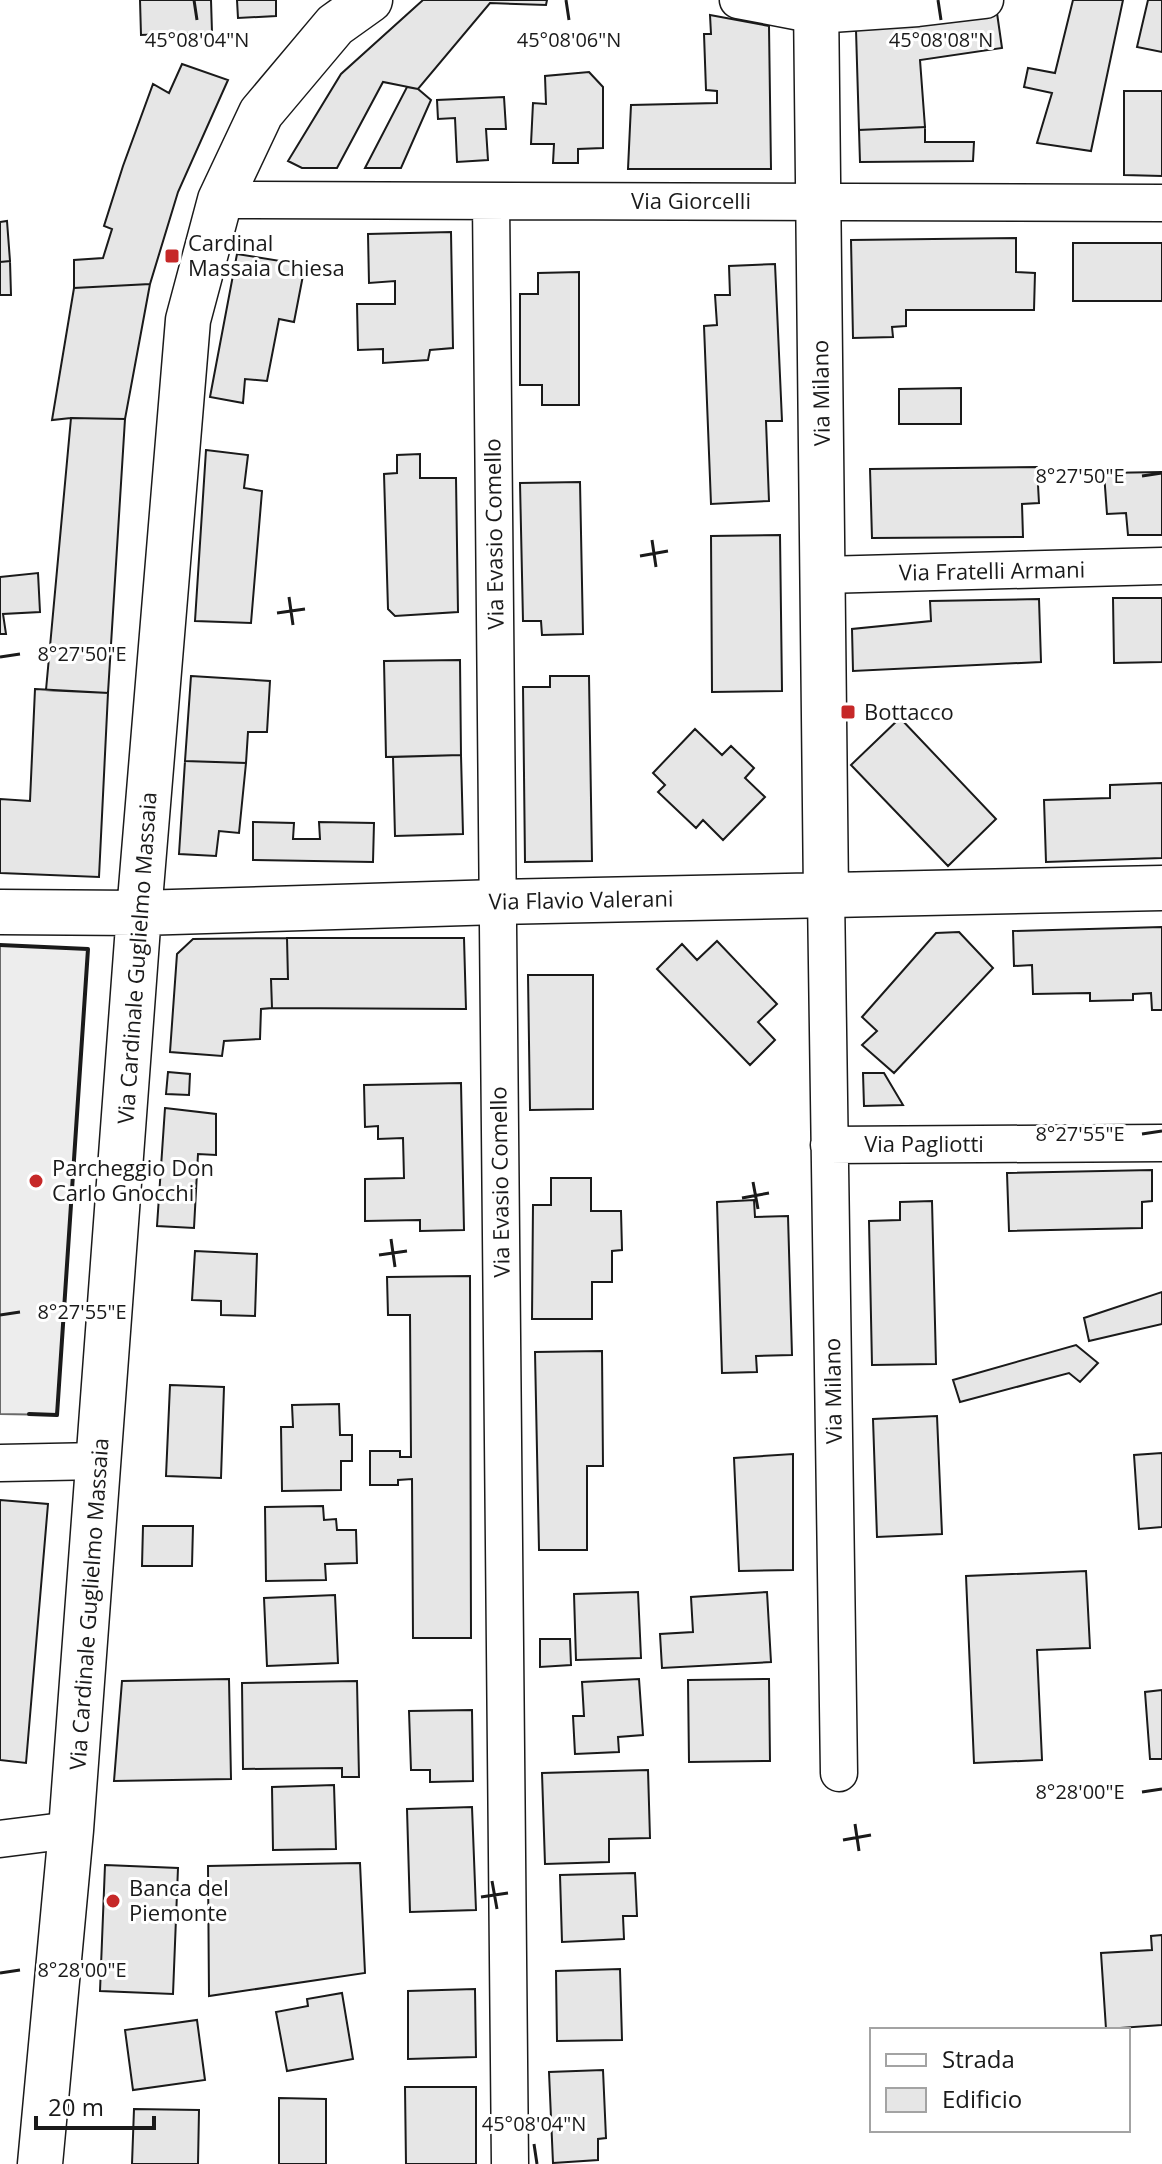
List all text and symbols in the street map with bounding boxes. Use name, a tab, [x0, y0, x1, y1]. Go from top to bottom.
text: 45°08'04"N	[145, 26, 249, 53]
text: 45°08'06"N	[517, 26, 621, 53]
text: 45°08'08"N	[889, 26, 993, 53]
street label: Via Giorcelli	[631, 185, 751, 215]
place label: Cardinal Massaia Chiesa	[188, 227, 345, 282]
marker: Cardinal Massaia Chiesa	[163, 247, 181, 265]
street label: Via Milano	[804, 340, 836, 447]
street label: Via Evasio Comello	[476, 438, 510, 630]
text: 8°27'50"E	[1035, 462, 1125, 489]
street label: Via Fratelli Armani	[899, 553, 1085, 587]
text: 8°27'50"E	[37, 640, 127, 667]
place label: Bottacco	[864, 696, 954, 726]
marker: Bottacco	[839, 703, 857, 721]
street label: Via Cardinale Guglielmo Massaia	[109, 791, 163, 1125]
street label: Via Flavio Valerani	[488, 882, 674, 916]
street label: Via Evasio Comello	[482, 1086, 516, 1278]
text: 8°27'55"E	[1035, 1120, 1125, 1147]
street label: Via Pagliotti	[864, 1128, 984, 1158]
place label: Parcheggio Don Carlo Gnocchi	[52, 1152, 214, 1207]
marker: Parcheggio Don Carlo Gnocchi	[27, 1172, 45, 1190]
text: 8°27'55"E	[37, 1298, 127, 1325]
street label: Via Milano	[816, 1338, 848, 1445]
street label: Via Cardinale Guglielmo Massaia	[61, 1437, 115, 1771]
text: 8°28'00"E	[1035, 1778, 1125, 1805]
place label: Banca del Piemonte	[129, 1872, 229, 1927]
marker: Banca del Piemonte	[104, 1892, 122, 1910]
text: 8°28'00"E	[37, 1956, 127, 1983]
legend	[870, 2028, 1130, 2132]
text: Strada	[942, 2042, 1015, 2075]
scale bar	[36, 2080, 154, 2130]
text: Edificio	[942, 2082, 1022, 2115]
text: 20 m	[48, 2090, 104, 2123]
text: 45°08'04"N	[482, 2110, 586, 2137]

